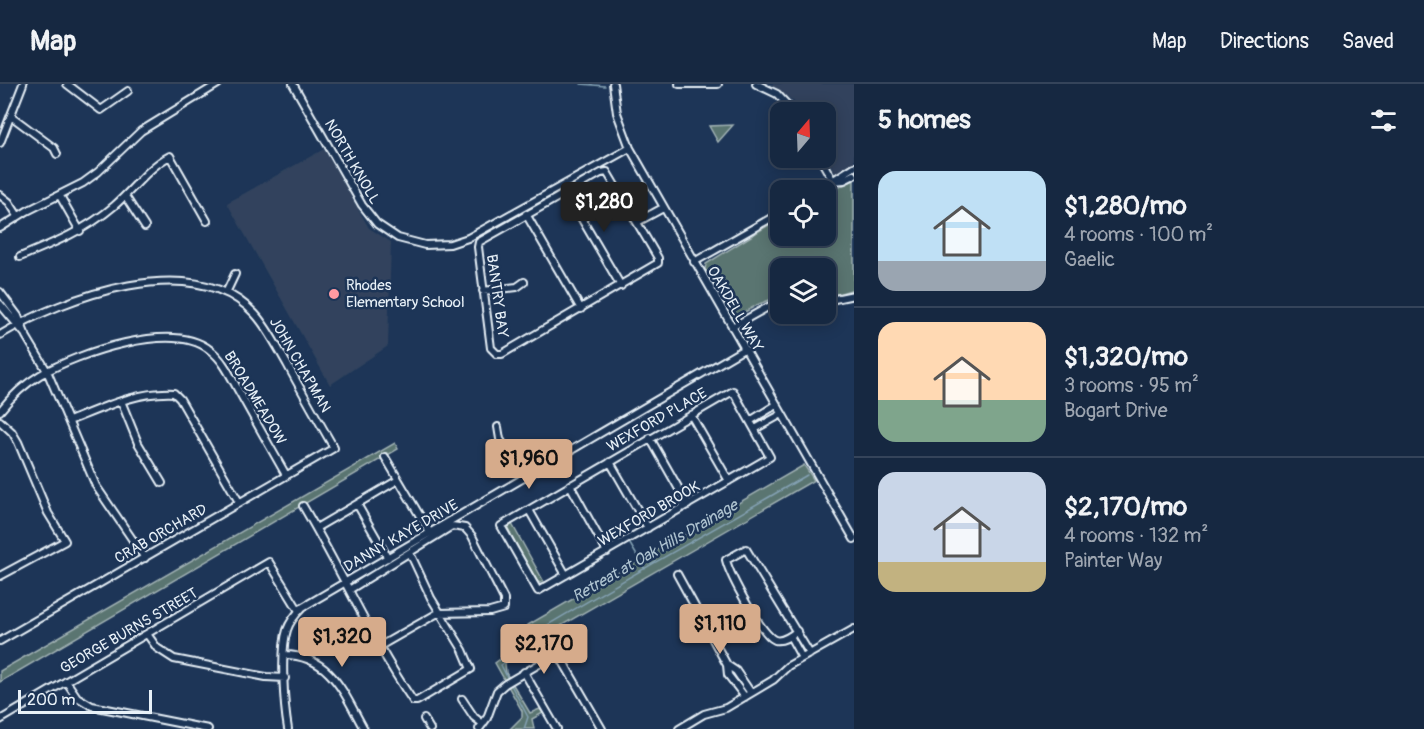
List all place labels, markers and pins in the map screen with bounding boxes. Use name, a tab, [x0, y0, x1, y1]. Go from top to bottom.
pin: $1,280	[555, 182, 653, 233]
place label: Rhodes Elementary School	[346, 276, 465, 312]
marker: Rhodes Elementary School	[327, 287, 341, 301]
pin: $1,960	[480, 439, 578, 490]
pin: $1,110	[671, 604, 769, 655]
pin: $1,320	[293, 617, 391, 668]
pin: $2,170	[495, 624, 593, 675]

